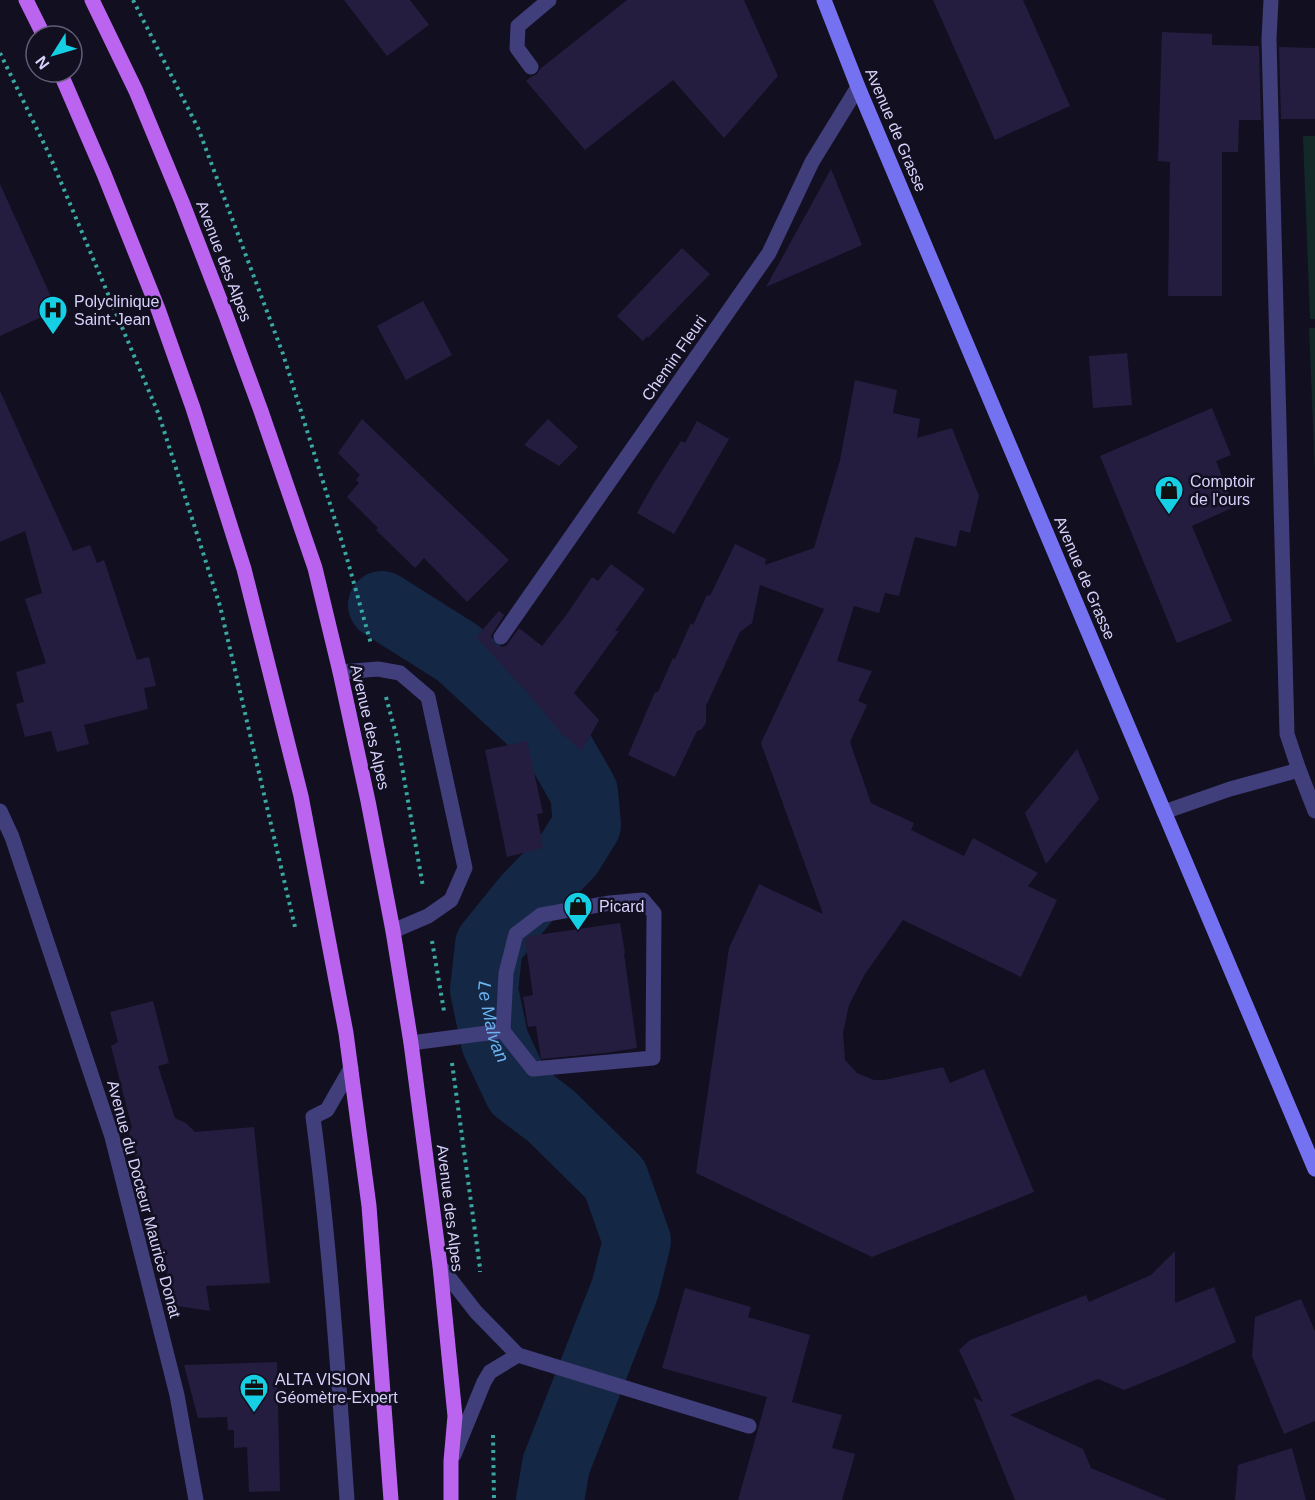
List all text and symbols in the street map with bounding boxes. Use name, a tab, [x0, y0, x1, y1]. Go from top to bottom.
north arrow	[24, 24, 84, 84]
text: N	[32, 53, 53, 72]
street label: Avenue de Grasse	[862, 66, 930, 194]
street label: Avenue des Alpes	[193, 198, 255, 324]
place label: Polyclinique Saint-Jean	[74, 293, 159, 328]
hospital icon: Polyclinique Saint-Jean	[37, 294, 69, 336]
street label: Chemin Fleuri	[638, 312, 710, 404]
place label: Comptoir de l'ours	[1190, 473, 1256, 508]
shop icon: Comptoir de l'ours	[1153, 474, 1185, 516]
street label: Avenue de Grasse	[1051, 514, 1119, 642]
street label: Avenue des Alpes	[347, 663, 393, 791]
shop icon: Picard	[562, 890, 594, 932]
place label: Picard	[599, 898, 644, 915]
water label: Le Malvan	[474, 980, 513, 1065]
street label: Avenue du Docteur Maurice Donat	[104, 1078, 184, 1320]
street label: Avenue des Alpes	[434, 1144, 466, 1272]
place label: ALTA VISION Géomètre-Expert	[275, 1371, 398, 1406]
office icon: ALTA VISION Géomètre-Expert	[238, 1372, 270, 1414]

